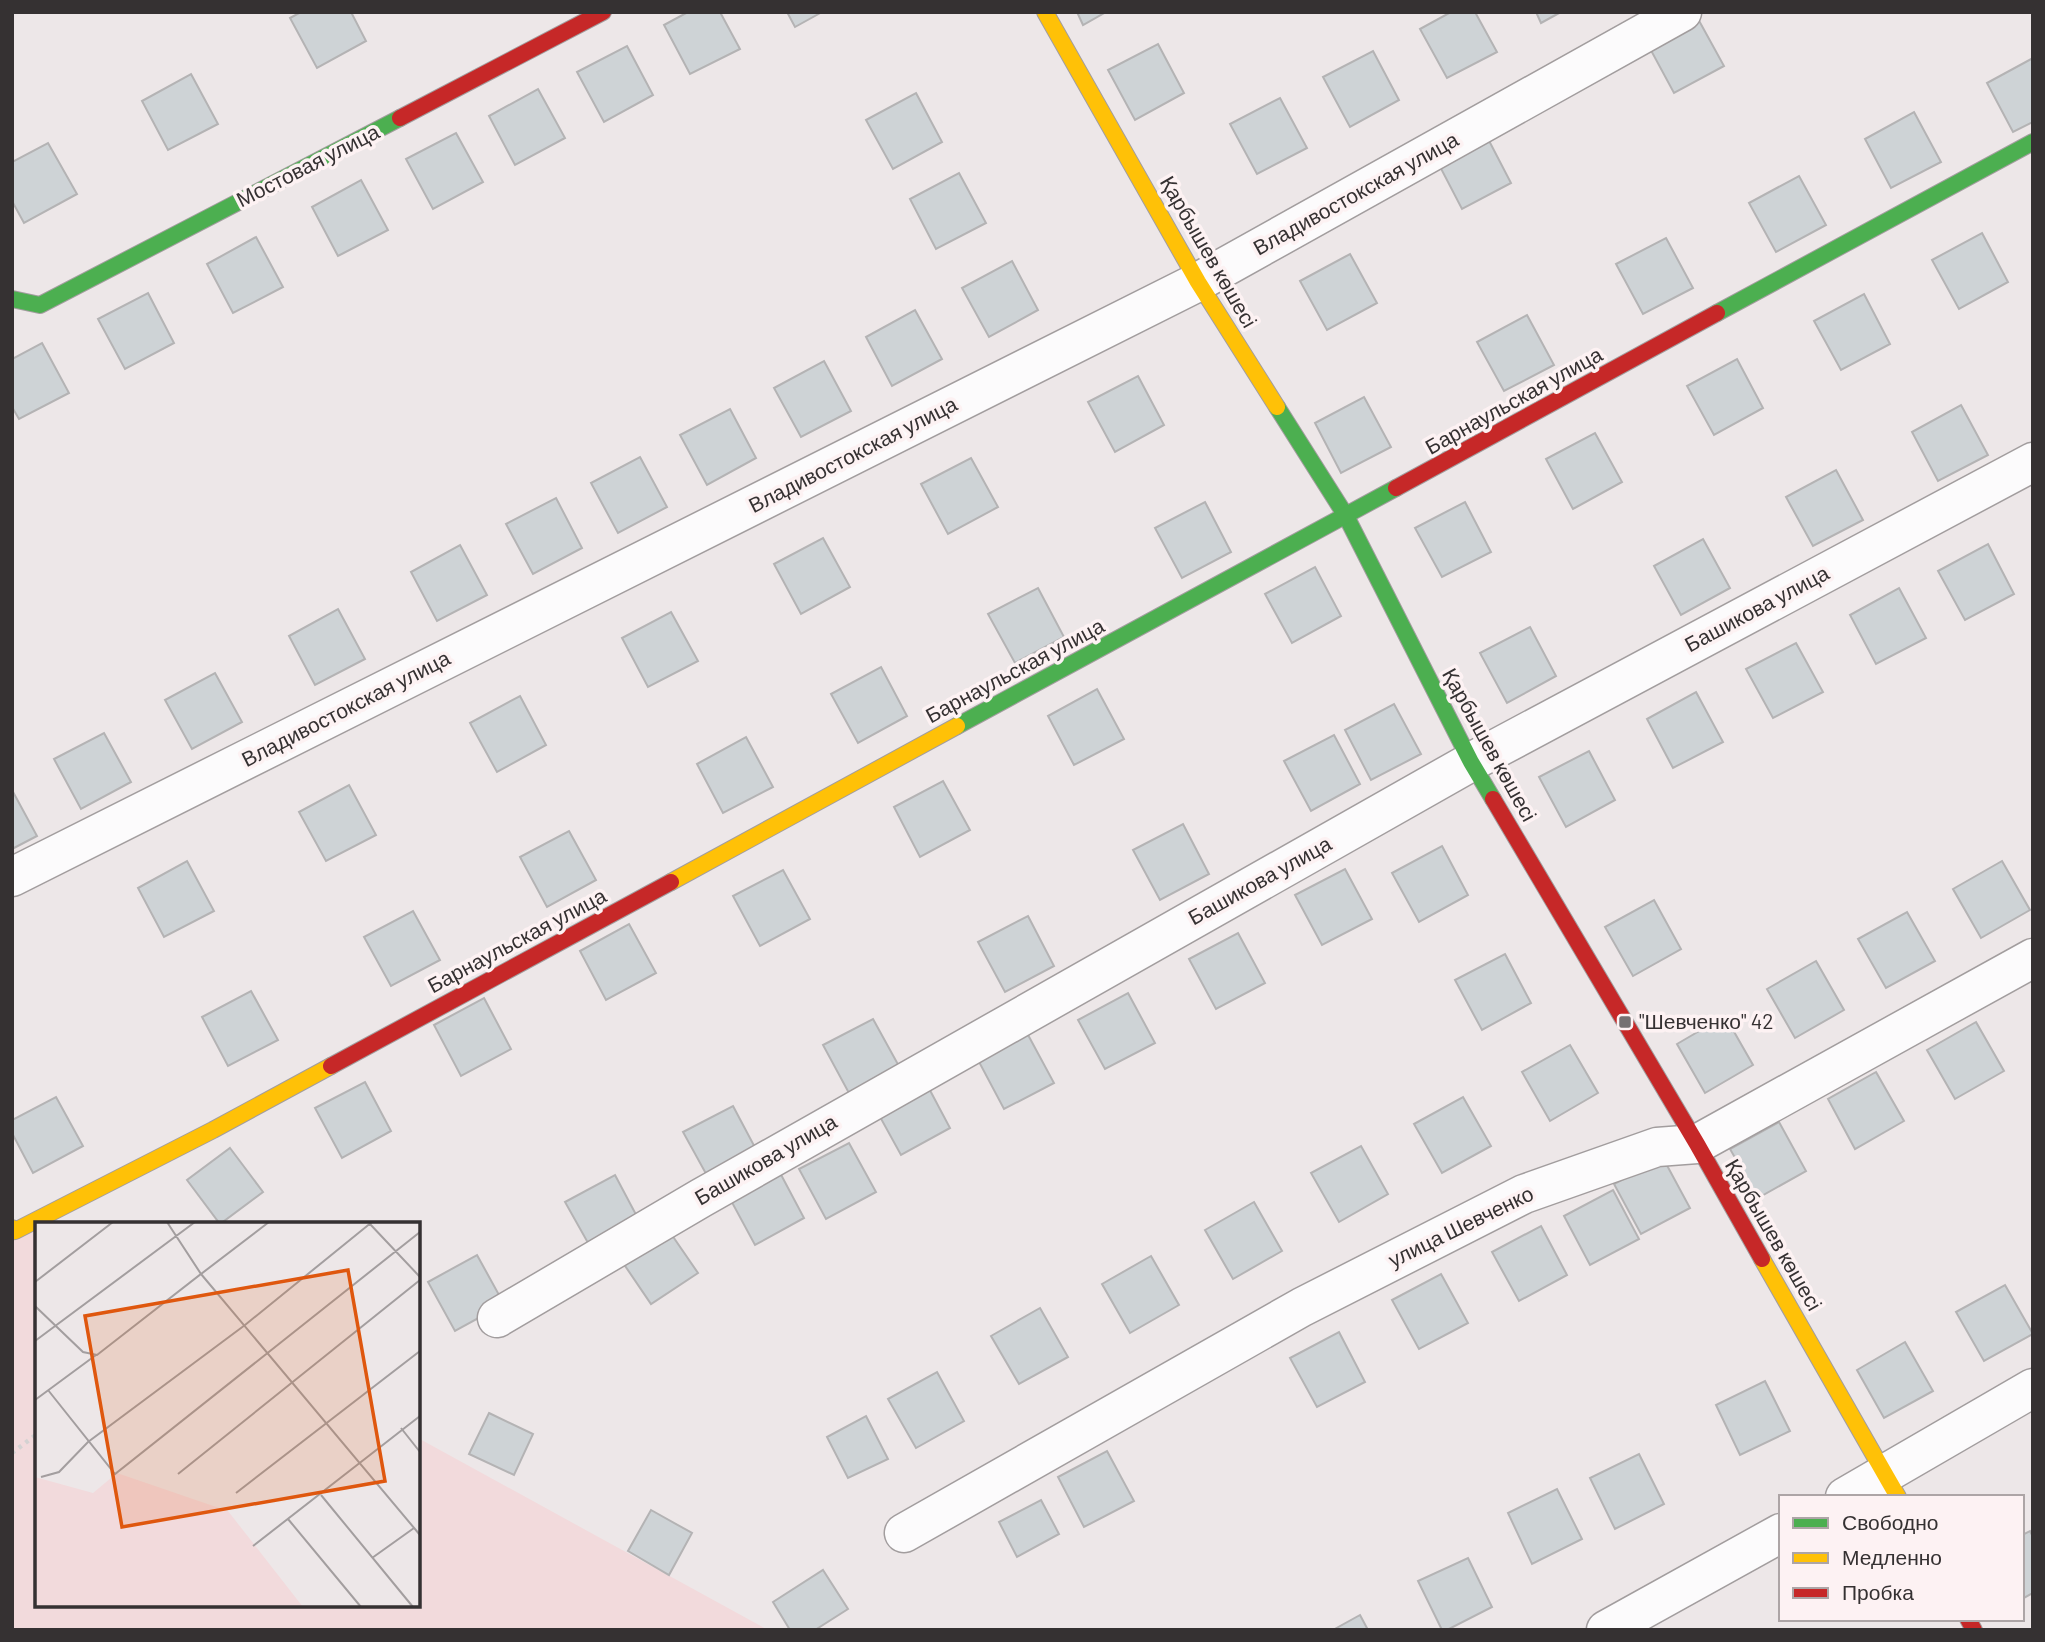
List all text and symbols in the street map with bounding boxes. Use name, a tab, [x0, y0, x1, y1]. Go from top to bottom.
street label: Мостовая улица	[232, 118, 383, 211]
street label: Владивостокская улица	[1248, 126, 1462, 260]
street label: Қарбышев көшесі	[1156, 171, 1263, 332]
street label: Барнаульская улица	[1420, 340, 1606, 459]
street label: Владивостокская улица	[744, 390, 961, 517]
street label: Башикова улица	[1680, 559, 1833, 656]
street label: Барнаульская улица	[921, 612, 1108, 727]
street label: Владивостокская улица	[237, 644, 454, 771]
street label: Қарбышев көшесі	[1438, 663, 1543, 825]
street label: Башикова улица	[1183, 830, 1335, 929]
street label: Барнаульская улица	[423, 882, 610, 997]
place label: "Шевченко" 42	[1639, 1008, 1774, 1033]
marker: "Шевченко" 42	[1617, 1014, 1633, 1030]
street label: Башикова улица	[690, 1108, 841, 1209]
street label: Қарбышев көшесі	[1721, 1154, 1828, 1315]
street label: улица Шевченко	[1384, 1180, 1537, 1272]
inset map	[35, 1222, 420, 1607]
legend	[1779, 1495, 2024, 1621]
text: Свободно	[1842, 1509, 1939, 1534]
text: Медленно	[1842, 1544, 1942, 1569]
text: Пробка	[1842, 1579, 1914, 1604]

